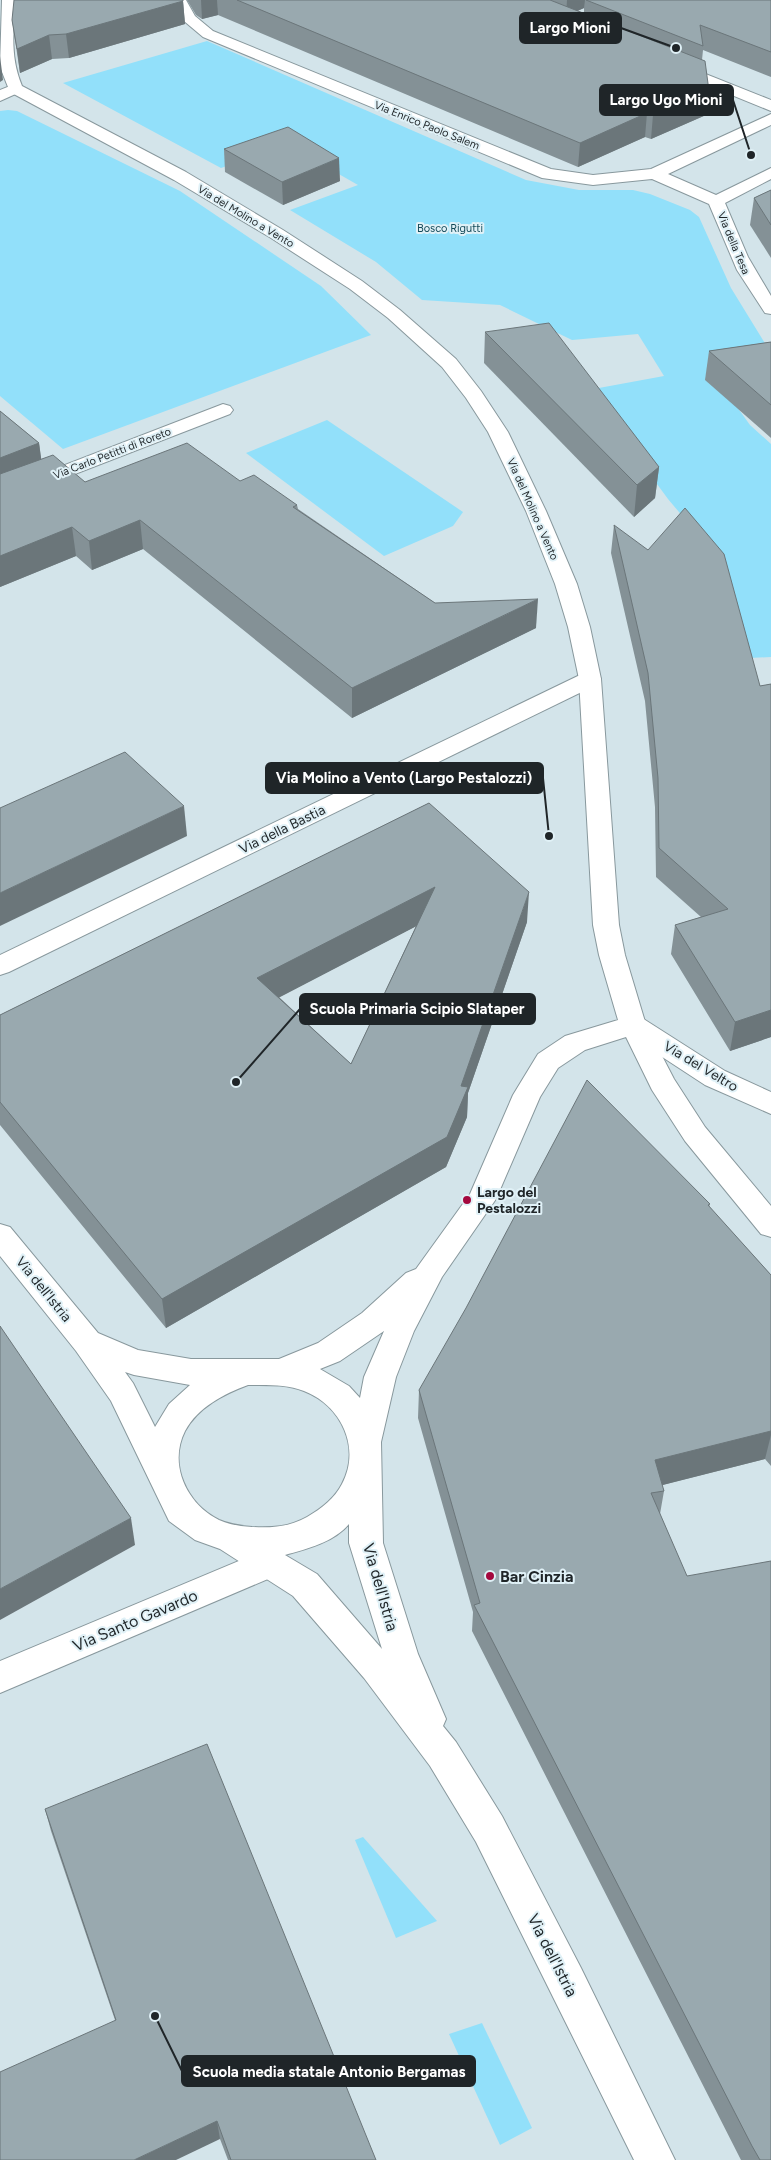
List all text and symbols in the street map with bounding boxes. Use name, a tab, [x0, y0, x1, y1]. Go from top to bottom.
callout: Largo Mioni	[520, 13, 621, 43]
text: Largo Mioni	[530, 19, 611, 37]
callout: Largo Ugo Mioni	[600, 85, 733, 115]
text: Largo Ugo Mioni	[610, 91, 722, 109]
street label: Via Enrico Paolo Salem	[372, 98, 481, 153]
street label: Via del Molino a Vento	[195, 182, 296, 250]
street label: Via della Tesa	[715, 210, 752, 276]
park label: Bosco Rigutti	[417, 222, 483, 235]
street label: Via Carlo Petitti di Roreto	[51, 425, 173, 482]
street label: Via del Molino a Vento	[504, 456, 561, 562]
callout: Via Molino a Vento (Largo Pestalozzi)	[266, 763, 543, 793]
text: Via Molino a Vento (Largo Pestalozzi)	[276, 769, 532, 787]
street label: Via della Bastia	[236, 801, 328, 858]
callout: Scuola Primaria Scipio Slataper	[300, 994, 535, 1024]
text: Scuola Primaria Scipio Slataper	[310, 1000, 525, 1018]
street label: Via del Veltro	[660, 1038, 741, 1095]
place label: Largo del Pestalozzi	[477, 1184, 541, 1217]
marker: Largo del Pestalozzi	[461, 1194, 473, 1206]
street label: Via dell'Istria	[12, 1253, 75, 1325]
street label: Via dell'Istria	[359, 1541, 402, 1633]
place label: Bar Cinzia	[500, 1567, 573, 1586]
marker: Bar Cinzia	[484, 1570, 496, 1582]
street label: Via Santo Gavardo	[70, 1586, 200, 1655]
street label: Via dell'Istria	[524, 1911, 582, 2000]
callout: Scuola media statale Antonio Bergamas	[182, 2056, 475, 2086]
text: Scuola media statale Antonio Bergamas	[193, 2063, 465, 2081]

